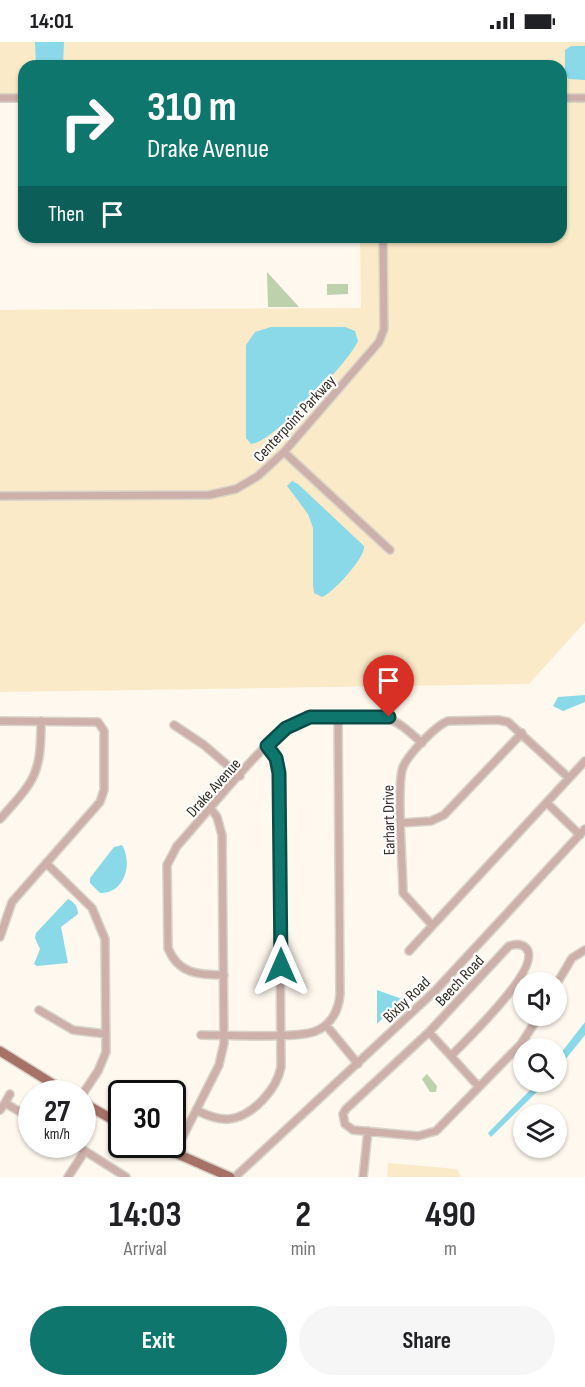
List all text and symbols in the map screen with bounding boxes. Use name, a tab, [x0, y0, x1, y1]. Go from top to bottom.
text: 14:01	[30, 8, 73, 35]
text: 310 m	[147, 82, 237, 133]
icon: right	[48, 84, 126, 162]
text: Drake Avenue	[147, 133, 269, 165]
icon: arrive	[96, 198, 129, 231]
text: Then	[48, 201, 84, 228]
street label: Centerpoint Parkway	[250, 372, 340, 466]
pin	[363, 655, 414, 717]
icon: arrive	[372, 664, 405, 697]
street label: Drake Avenue	[183, 755, 245, 821]
street label: Earhart Drive	[379, 785, 400, 855]
position arrow	[249, 934, 313, 998]
street label: Beech Road	[432, 952, 488, 1010]
map controls	[513, 972, 567, 1158]
button: sound	[513, 972, 567, 1026]
street label: Bixby Road	[380, 973, 434, 1027]
button: search	[513, 1038, 567, 1092]
speed limit sign: 30	[108, 1080, 186, 1158]
text: 27	[44, 1094, 70, 1130]
button: layers	[513, 1104, 567, 1158]
text: km/h	[44, 1125, 70, 1144]
text: 14:03	[109, 1194, 182, 1237]
text: 2	[295, 1194, 311, 1237]
text: 490	[425, 1194, 476, 1237]
text: Arrival	[124, 1237, 167, 1261]
text: min	[291, 1237, 316, 1261]
text: m	[444, 1237, 457, 1261]
button: Exit	[30, 1306, 287, 1375]
button: Share	[299, 1306, 555, 1375]

